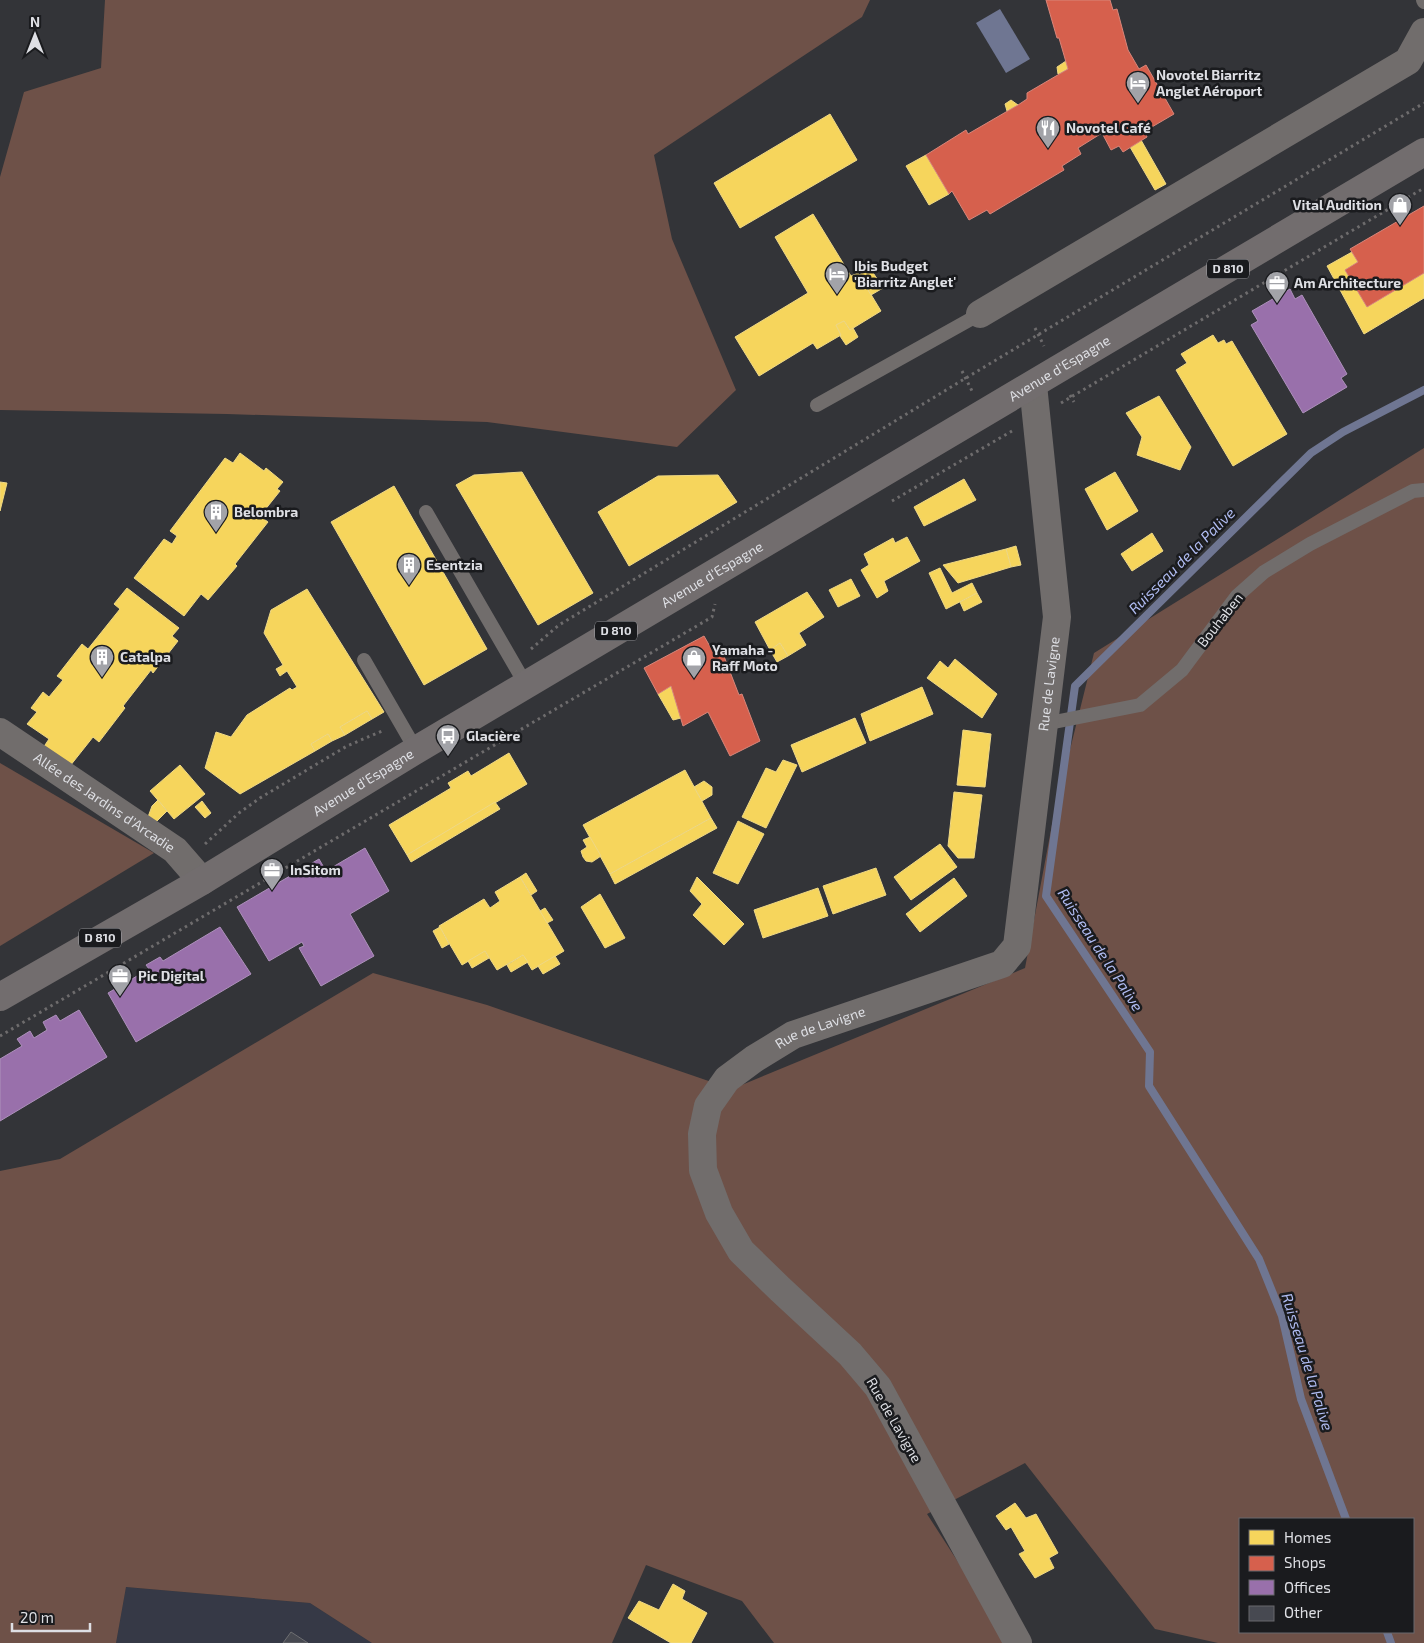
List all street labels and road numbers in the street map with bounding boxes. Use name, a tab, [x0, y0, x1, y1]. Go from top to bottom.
road number: D 810	[1207, 260, 1249, 278]
street label: Avenue d'Espagne	[1005, 331, 1113, 405]
street label: Avenue d'Espagne	[658, 537, 766, 611]
street label: Bouhaben	[1193, 589, 1246, 650]
road number: D 810	[595, 622, 637, 640]
street label: Rue de Lavigne	[1034, 636, 1063, 732]
street label: Avenue d'Espagne	[309, 745, 417, 819]
street label: Allée des Jardins d'Arcadie	[31, 748, 179, 856]
road number: D 810	[79, 928, 121, 948]
street label: Rue de Lavigne	[772, 1002, 867, 1052]
street label: Rue de Lavigne	[863, 1374, 926, 1465]

